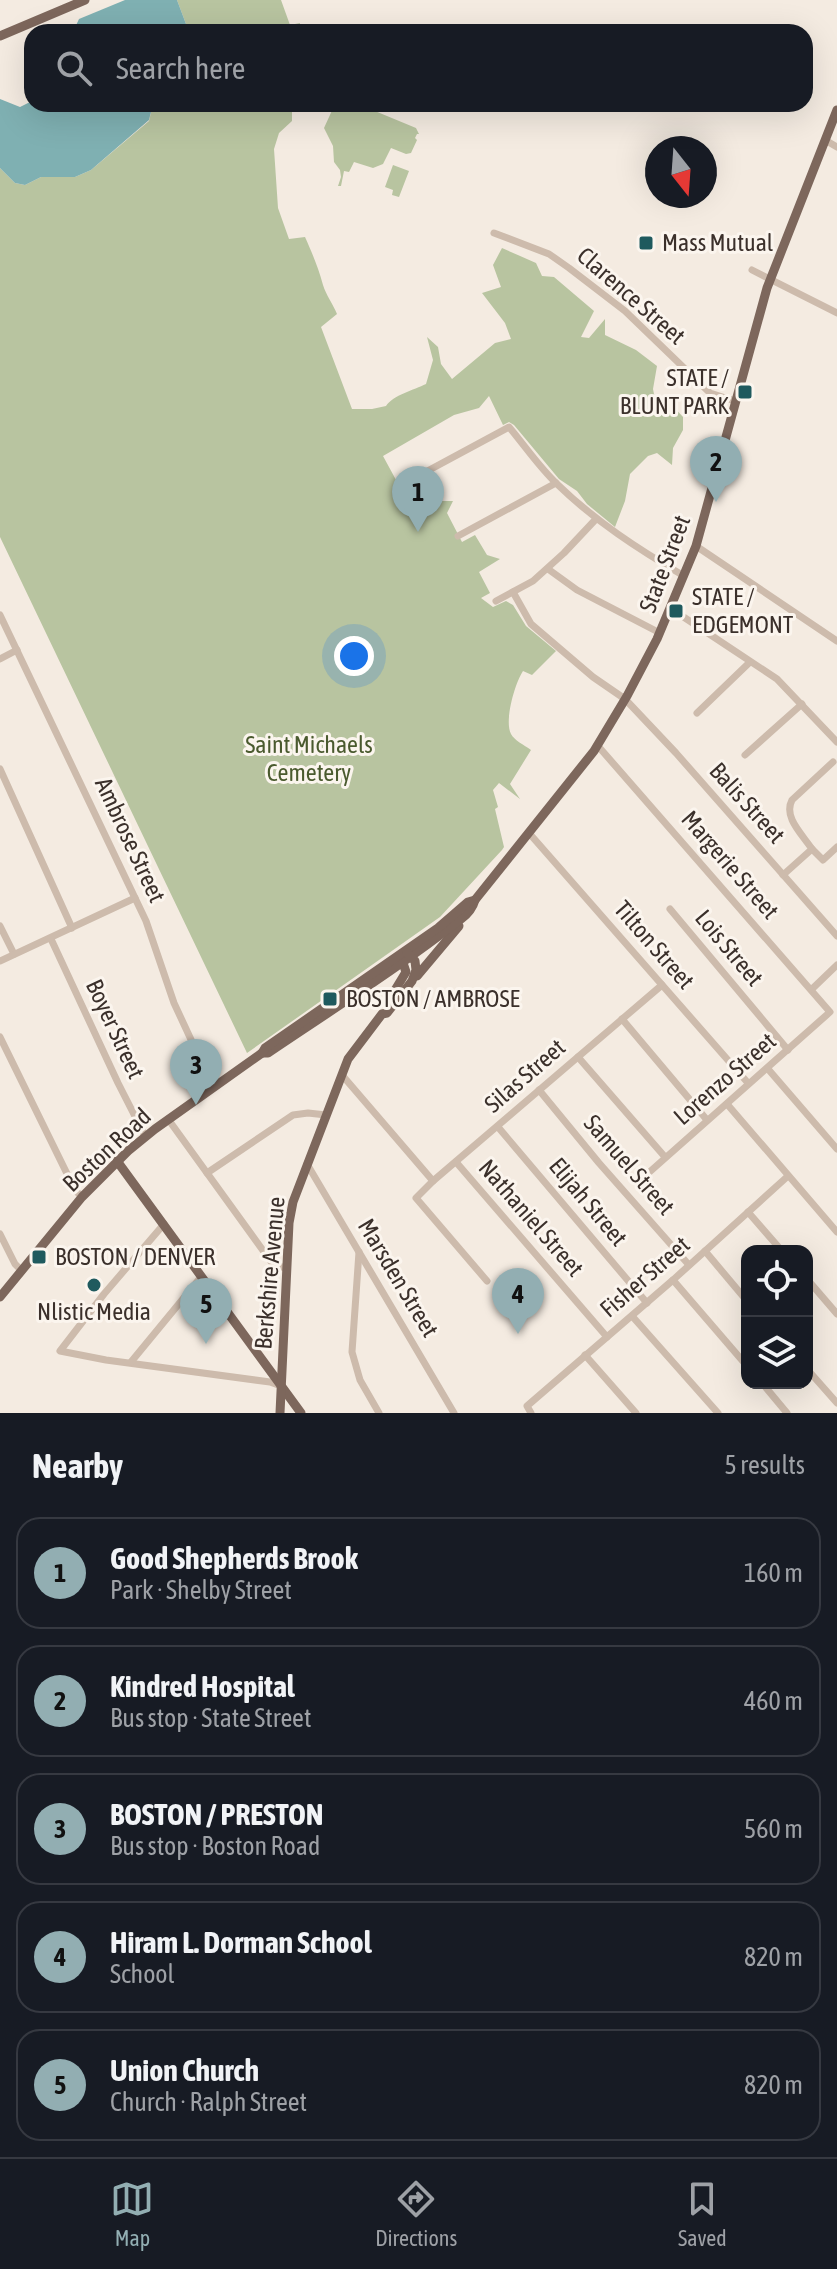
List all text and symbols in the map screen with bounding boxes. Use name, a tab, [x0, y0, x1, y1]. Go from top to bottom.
search box	[24, 24, 813, 112]
icon: search	[52, 46, 96, 90]
text: Search here	[116, 51, 245, 85]
north arrow	[645, 136, 717, 208]
place label: Mass Mutual	[662, 229, 774, 256]
marker: Mass Mutual	[637, 234, 655, 252]
street label: Clarence Street	[572, 242, 691, 350]
place label: STATE / BLUNT PARK	[620, 364, 729, 419]
marker: STATE / BLUNT PARK	[736, 383, 754, 401]
pin: 2	[690, 436, 742, 502]
pin: 1	[392, 466, 444, 532]
street label: State Street	[634, 511, 695, 616]
place label: STATE / EDGEMONT	[692, 583, 794, 638]
marker: STATE / EDGEMONT	[667, 602, 685, 620]
your location	[334, 636, 374, 676]
park label: Saint Michaels Cemetery	[245, 731, 373, 786]
street label: Balis Street	[704, 757, 791, 848]
street label: Ambrose Street	[90, 773, 171, 906]
street label: Margerie Street	[676, 805, 785, 924]
street label: Tilton Street	[609, 895, 700, 994]
street label: Lois Street	[690, 904, 769, 991]
street label: Boyer Street	[81, 975, 150, 1083]
place label: BOSTON / AMBROSE	[346, 985, 520, 1012]
marker: BOSTON / AMBROSE	[321, 990, 339, 1008]
street label: Lorenzo Street	[668, 1027, 781, 1130]
street label: Silas Street	[479, 1033, 570, 1118]
pin: 3	[170, 1039, 222, 1105]
street label: Boston Road	[57, 1102, 156, 1197]
street label: Samuel Street	[579, 1109, 680, 1220]
street label: Elijah Street	[544, 1152, 633, 1251]
street label: Nathaniel Street	[473, 1154, 589, 1281]
street label: Berkshire Avenue	[249, 1195, 290, 1350]
street label: Marsden Street	[353, 1214, 444, 1342]
street label: Fisher Street	[595, 1231, 695, 1323]
place label: BOSTON / DENVER	[55, 1243, 215, 1270]
map controls	[741, 1245, 813, 1389]
button: locate	[741, 1245, 813, 1317]
marker: BOSTON / DENVER	[30, 1248, 48, 1266]
pin: 4	[492, 1268, 544, 1334]
marker: Nlistic Media	[85, 1276, 103, 1294]
pin: 5	[180, 1278, 232, 1344]
place label: Nlistic Media	[37, 1298, 151, 1325]
button: layers	[741, 1317, 813, 1389]
text: Nearby	[32, 1446, 123, 1485]
text: 5 results	[724, 1450, 805, 1480]
text: Good Shepherds Brook	[110, 1541, 358, 1575]
text: 1	[54, 1558, 66, 1588]
text: 160 m	[744, 1558, 803, 1588]
text: Park · Shelby Street	[110, 1575, 292, 1605]
text: Kindred Hospital	[110, 1669, 295, 1703]
text: 2	[54, 1686, 66, 1716]
text: 460 m	[744, 1686, 803, 1716]
text: Bus stop · State Street	[110, 1703, 311, 1733]
text: BOSTON / PRESTON	[110, 1797, 323, 1831]
text: 3	[54, 1814, 66, 1844]
text: 560 m	[744, 1814, 803, 1844]
text: Bus stop · Boston Road	[110, 1831, 320, 1861]
text: Hiram L. Dorman School	[110, 1925, 372, 1959]
text: 4	[54, 1942, 66, 1972]
text: 820 m	[744, 1942, 803, 1972]
text: School	[110, 1959, 174, 1989]
text: Union Church	[110, 2053, 259, 2087]
text: 5	[54, 2070, 66, 2100]
text: 820 m	[744, 2070, 803, 2100]
text: Church · Ralph Street	[110, 2087, 307, 2117]
tab: Map	[110, 2177, 154, 2251]
tab: Directions	[375, 2177, 457, 2251]
tab: Saved	[678, 2177, 727, 2251]

